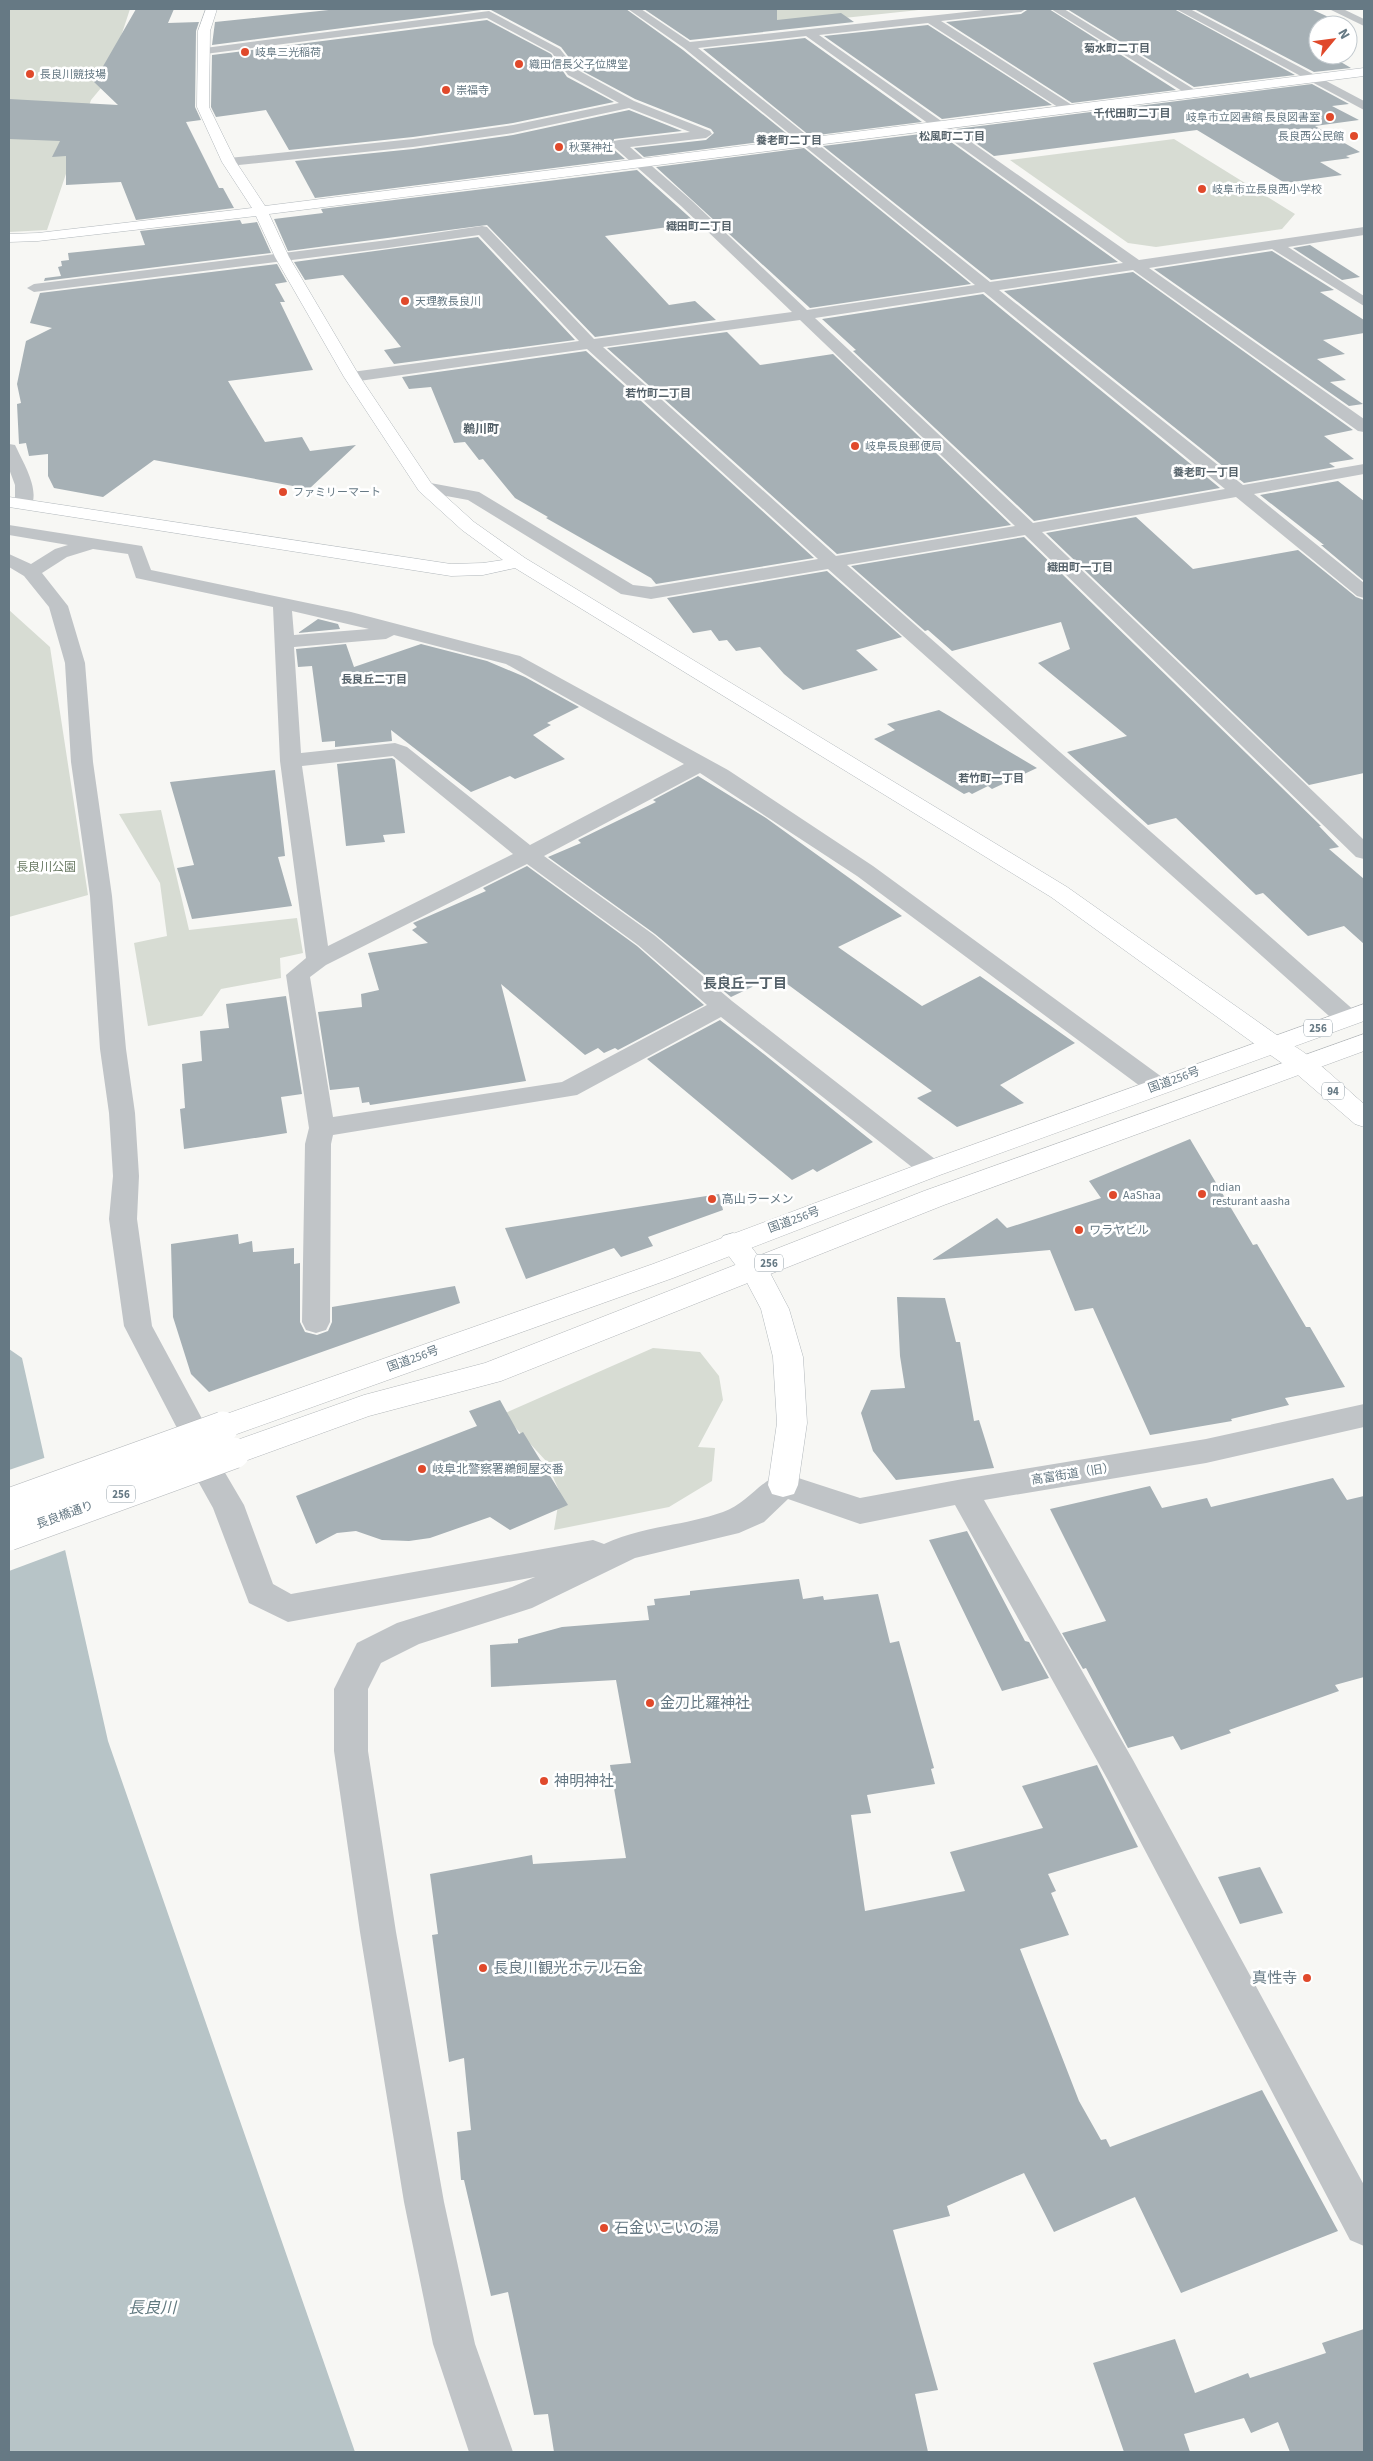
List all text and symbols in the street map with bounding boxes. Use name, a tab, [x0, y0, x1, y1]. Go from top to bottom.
north arrow	[1308, 15, 1358, 65]
text: N	[1332, 25, 1354, 43]
district label: 菊水町二丁目	[1084, 41, 1150, 56]
place label: 岐阜三光稲荷	[255, 45, 321, 60]
marker: 岐阜三光稲荷	[239, 46, 251, 58]
place label: 織田信長父子位牌堂	[529, 57, 628, 72]
marker: 織田信長父子位牌堂	[513, 58, 525, 70]
place label: 長良川競技場	[40, 67, 106, 82]
marker: 長良川競技場	[24, 68, 36, 80]
place label: 崇福寺	[456, 83, 489, 98]
marker: 崇福寺	[440, 84, 452, 96]
district label: 千代田町二丁目	[1094, 106, 1171, 121]
place label: 岐阜市立図書館 長良図書室	[1186, 110, 1320, 125]
marker: 岐阜市立図書館 長良図書室	[1324, 111, 1336, 123]
district label: 松風町二丁目	[919, 129, 985, 144]
place label: 長良西公民館	[1278, 129, 1344, 144]
marker: 長良西公民館	[1348, 130, 1360, 142]
district label: 養老町二丁目	[756, 133, 822, 148]
place label: 秋葉神社	[569, 140, 613, 155]
marker: 秋葉神社	[553, 141, 565, 153]
place label: 岐阜市立長良西小学校	[1212, 182, 1322, 197]
marker: 岐阜市立長良西小学校	[1196, 183, 1208, 195]
district label: 織田町二丁目	[666, 219, 732, 234]
place label: 天理教長良川	[415, 294, 481, 309]
marker: 天理教長良川	[399, 295, 411, 307]
district label: 若竹町二丁目	[625, 386, 691, 401]
district label: 鵜川町	[463, 421, 499, 438]
place label: 岐阜長良郵便局	[865, 439, 942, 454]
marker: 岐阜長良郵便局	[849, 440, 861, 452]
district label: 養老町一丁目	[1173, 465, 1239, 480]
place label: ファミリーマート	[293, 485, 381, 500]
marker: ファミリーマート	[277, 486, 289, 498]
district label: 織田町一丁目	[1047, 560, 1113, 575]
district label: 長良丘二丁目	[341, 672, 407, 687]
district label: 若竹町一丁目	[958, 771, 1024, 786]
park label: 長良川公園	[16, 859, 76, 876]
district label: 長良丘一丁目	[703, 974, 787, 994]
road number: 256	[1304, 1020, 1332, 1036]
street label: 国道256号	[1146, 1063, 1202, 1097]
road number: 94	[1322, 1082, 1344, 1100]
place label: ndian resturant aasha	[1212, 1179, 1290, 1210]
place label: AaShaa	[1123, 1187, 1161, 1204]
marker: ndian resturant aasha	[1196, 1188, 1208, 1200]
marker: AaShaa	[1107, 1189, 1119, 1201]
place label: 高山ラーメン	[722, 1191, 794, 1208]
marker: 高山ラーメン	[706, 1193, 718, 1205]
street label: 国道256号	[766, 1203, 822, 1237]
place label: ワラヤビル	[1089, 1222, 1149, 1239]
marker: ワラヤビル	[1073, 1224, 1085, 1236]
road number: 256	[755, 1254, 783, 1272]
street label: 国道256号	[385, 1342, 441, 1376]
street label: 高富街道（旧）	[1030, 1459, 1116, 1489]
place label: 岐阜北警察署鵜飼屋交番	[432, 1461, 564, 1478]
marker: 岐阜北警察署鵜飼屋交番	[416, 1463, 428, 1475]
road number: 256	[107, 1486, 135, 1502]
street label: 長良橋通り	[34, 1497, 96, 1533]
place label: 金刀比羅神社	[660, 1693, 750, 1714]
marker: 金刀比羅神社	[644, 1697, 656, 1709]
place label: 神明神社	[554, 1771, 614, 1792]
marker: 神明神社	[538, 1775, 550, 1787]
place label: 長良川観光ホテル石金	[493, 1958, 643, 1979]
marker: 長良川観光ホテル石金	[477, 1962, 489, 1974]
place label: 真性寺	[1252, 1968, 1297, 1989]
marker: 真性寺	[1301, 1972, 1313, 1984]
place label: 石金いこいの湯	[614, 2218, 719, 2239]
marker: 石金いこいの湯	[598, 2222, 610, 2234]
water label: 長良川	[128, 2297, 178, 2319]

